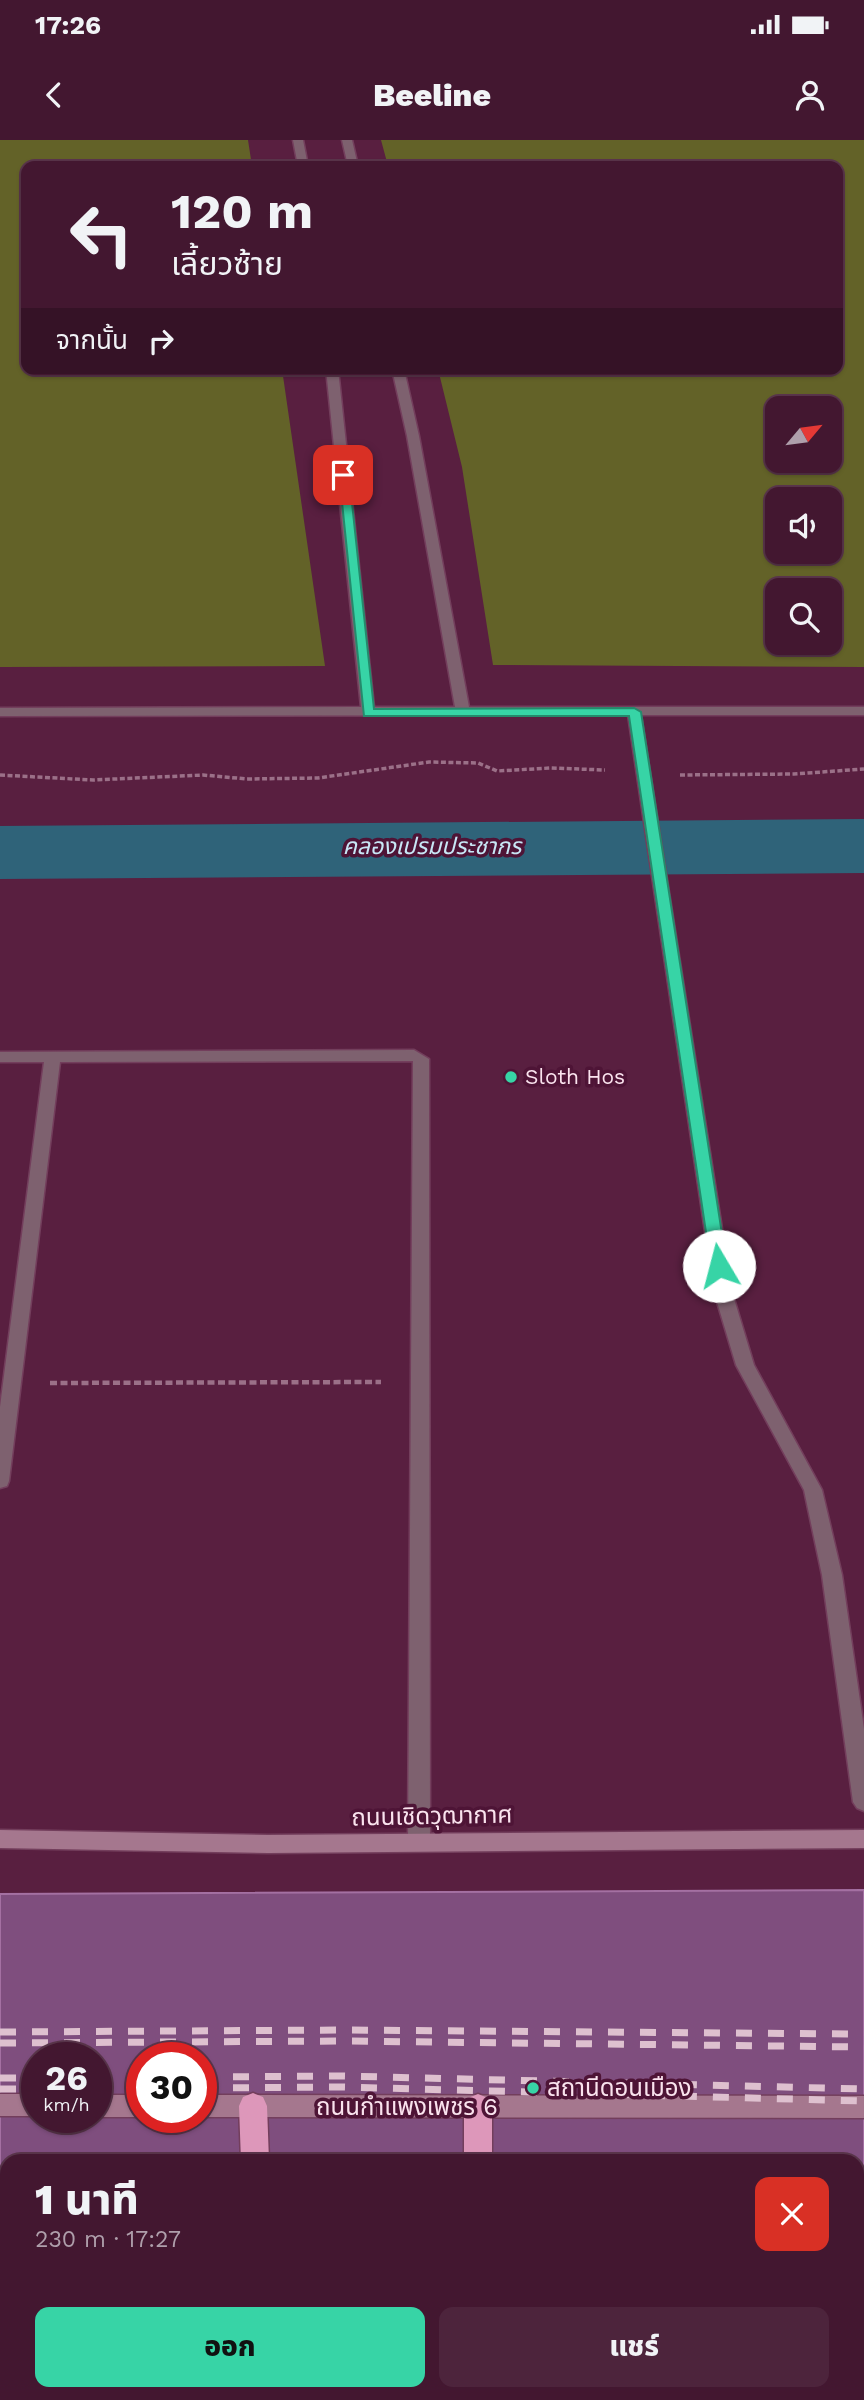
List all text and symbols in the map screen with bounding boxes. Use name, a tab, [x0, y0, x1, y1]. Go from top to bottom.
text: 17:26	[35, 10, 101, 40]
icon: back	[35, 76, 73, 114]
text: Beeline	[373, 76, 491, 114]
icon: person	[791, 76, 829, 114]
text: 120 m	[171, 182, 313, 240]
icon: left	[56, 189, 147, 280]
text: เลี้ยวซ้าย	[171, 245, 283, 283]
icon: right	[142, 322, 180, 360]
text: จากนั้น	[56, 325, 128, 355]
north arrow	[765, 396, 842, 472]
map controls	[765, 396, 842, 655]
pin	[313, 445, 373, 505]
icon: arrive	[324, 456, 362, 494]
button: sound	[765, 487, 842, 564]
button: search	[765, 578, 842, 655]
water label: คลองเปรมประชากร	[343, 833, 523, 860]
place label: Sloth Hos	[525, 1064, 625, 1089]
marker: Sloth Hos	[503, 1069, 519, 1085]
position arrow	[682, 1229, 756, 1303]
street label: ถนนเชิดวุฒากาศ	[351, 1801, 513, 1832]
speed limit sign: 30	[126, 2042, 217, 2133]
text: 26	[45, 2057, 88, 2099]
place label: สถานีดอนเมือง	[547, 2074, 691, 2102]
marker: สถานีดอนเมือง	[525, 2080, 541, 2096]
street label: ถนนกำแพงเพชร 6	[316, 2093, 498, 2121]
text: km/h	[43, 2094, 90, 2115]
text: 1 นาที	[35, 2175, 139, 2224]
button: close	[755, 2177, 829, 2251]
text: 230 m · 17:27	[35, 2226, 181, 2253]
button: ออก	[35, 2307, 425, 2387]
button: แชร์	[439, 2307, 829, 2387]

